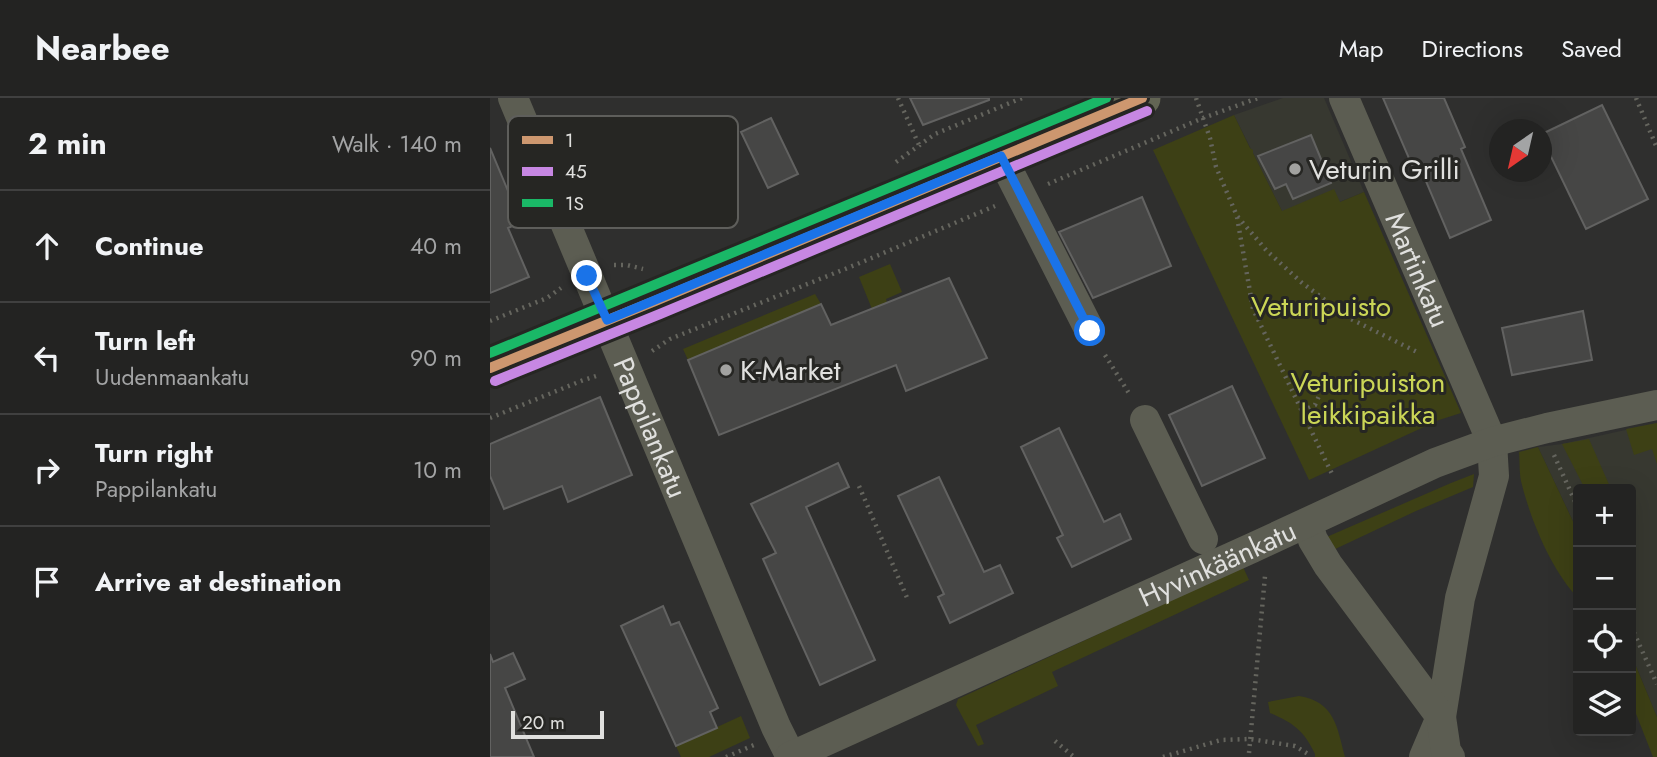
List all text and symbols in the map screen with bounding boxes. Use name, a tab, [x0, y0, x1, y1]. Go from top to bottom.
text: Nearbee	[35, 25, 170, 72]
text: Map	[1339, 31, 1384, 66]
text: Directions	[1422, 31, 1523, 66]
text: Saved	[1561, 31, 1622, 66]
legend	[508, 116, 738, 228]
north arrow	[1489, 119, 1552, 182]
text: 2 min	[28, 122, 107, 165]
text: Walk · 140 m	[332, 127, 462, 161]
text: 1	[565, 127, 574, 154]
place label: Veturin Grilli	[1309, 149, 1460, 190]
text: 45	[565, 158, 587, 185]
marker: Veturin Grilli	[1287, 161, 1303, 177]
text: 1S	[565, 190, 584, 217]
street label: Martinkatu	[1375, 206, 1461, 334]
icon: ahead	[28, 227, 66, 265]
text: Continue	[95, 227, 204, 265]
text: 40 m	[410, 229, 462, 263]
route end	[571, 260, 602, 291]
park label: Veturipuisto	[1251, 286, 1391, 327]
route start	[1074, 315, 1105, 346]
text: Turn left	[95, 322, 195, 360]
icon: left	[28, 339, 66, 377]
text: 90 m	[410, 341, 462, 375]
place label: K-Market	[740, 350, 841, 391]
street label: Pappilankatu	[603, 351, 698, 504]
text: Uudenmaankatu	[95, 360, 249, 394]
marker: K-Market	[718, 362, 734, 378]
park label: Veturipuiston leikkipaikka	[1291, 362, 1445, 435]
text: Turn right	[95, 434, 213, 472]
icon: right	[28, 451, 66, 489]
text: 10 m	[413, 453, 462, 487]
text: Pappilankatu	[95, 472, 217, 506]
map controls	[1573, 484, 1636, 736]
button: +	[1573, 484, 1636, 547]
street label: Hyvinkäänkatu	[1132, 510, 1303, 617]
button: −	[1573, 547, 1636, 610]
icon: arrive	[28, 563, 66, 601]
text: Arrive at destination	[95, 563, 342, 601]
button: locate	[1573, 610, 1636, 673]
button: layers	[1573, 673, 1636, 736]
scale bar	[511, 708, 604, 740]
text: 20 m	[522, 709, 565, 736]

